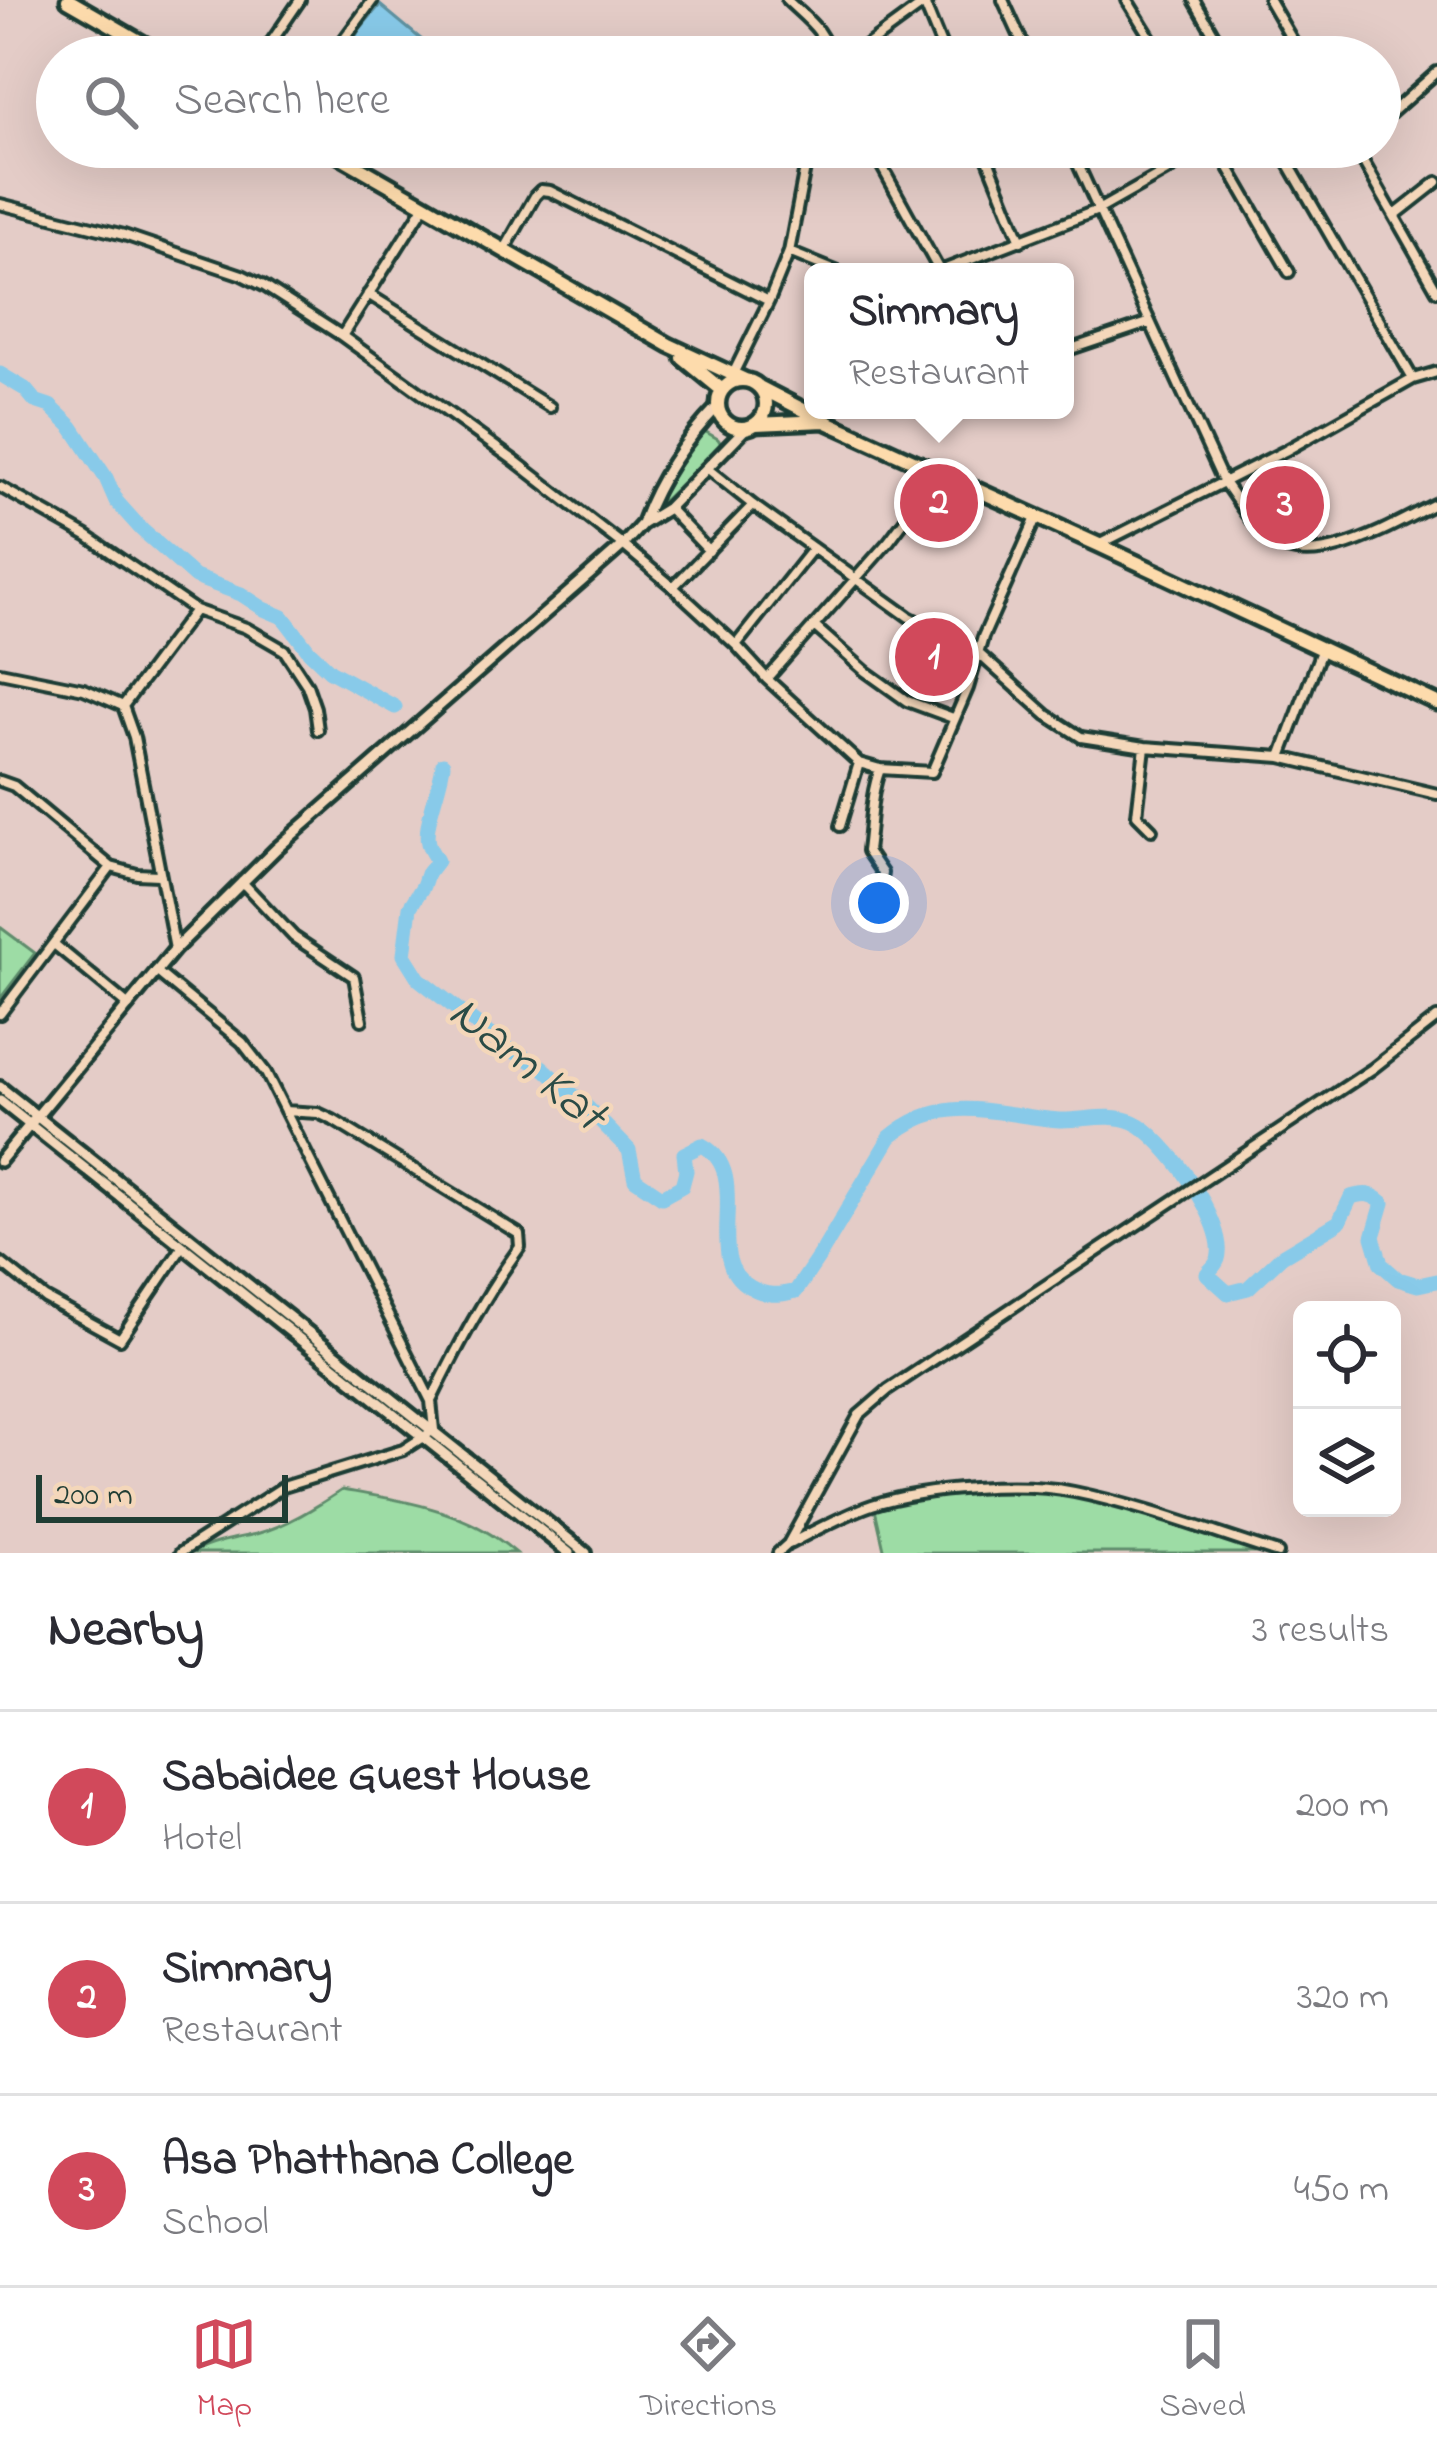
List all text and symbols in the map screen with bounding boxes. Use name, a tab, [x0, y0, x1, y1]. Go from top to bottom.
search box	[36, 36, 1401, 168]
icon: search	[78, 69, 144, 135]
text: Search here	[174, 69, 390, 135]
popup	[804, 263, 1074, 419]
text: Simmary	[849, 280, 1019, 346]
text: Restaurant	[849, 346, 1029, 403]
pin: 2	[900, 458, 978, 548]
pin: 3	[1246, 460, 1324, 550]
pin: 1	[895, 612, 973, 702]
your location	[849, 873, 909, 933]
water label: Nam Kat	[431, 978, 625, 1155]
map controls	[1293, 1301, 1401, 1517]
button: locate	[1293, 1301, 1401, 1409]
button: layers	[1293, 1409, 1401, 1517]
scale bar	[36, 1469, 288, 1522]
text: 200 m	[54, 1472, 133, 1520]
text: Nearby	[48, 1594, 204, 1669]
text: 3 results	[1252, 1603, 1389, 1660]
text: Sabaidee Guest House	[162, 1745, 590, 1811]
text: 1	[81, 1778, 93, 1835]
text: 200 m	[1296, 1778, 1389, 1835]
text: Hotel	[162, 1811, 242, 1868]
text: Simmary	[162, 1937, 332, 2003]
text: 2	[77, 1970, 97, 2027]
text: 320 m	[1297, 1970, 1389, 2027]
text: Restaurant	[162, 2003, 343, 2060]
text: Asa Phatthana College	[162, 2129, 573, 2195]
text: 3	[79, 2162, 95, 2219]
text: 450 m	[1294, 2162, 1389, 2219]
text: School	[162, 2195, 269, 2252]
tab: Map	[191, 2311, 257, 2431]
tab: Directions	[640, 2311, 777, 2431]
tab: Saved	[1160, 2311, 1246, 2431]

